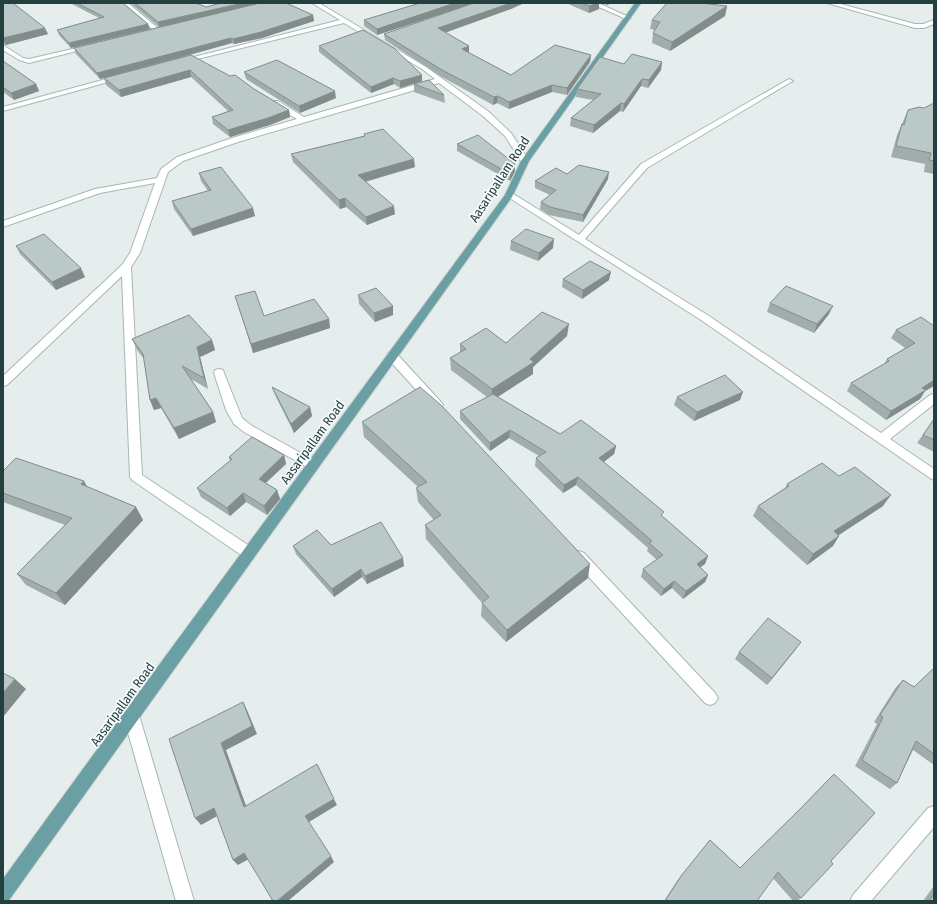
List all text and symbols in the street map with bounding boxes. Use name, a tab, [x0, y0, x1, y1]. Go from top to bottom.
street label: Aasaripallam Road	[466, 134, 533, 225]
street label: Aasaripallam Road	[277, 398, 348, 487]
street label: Aasaripallam Road	[87, 660, 158, 749]

